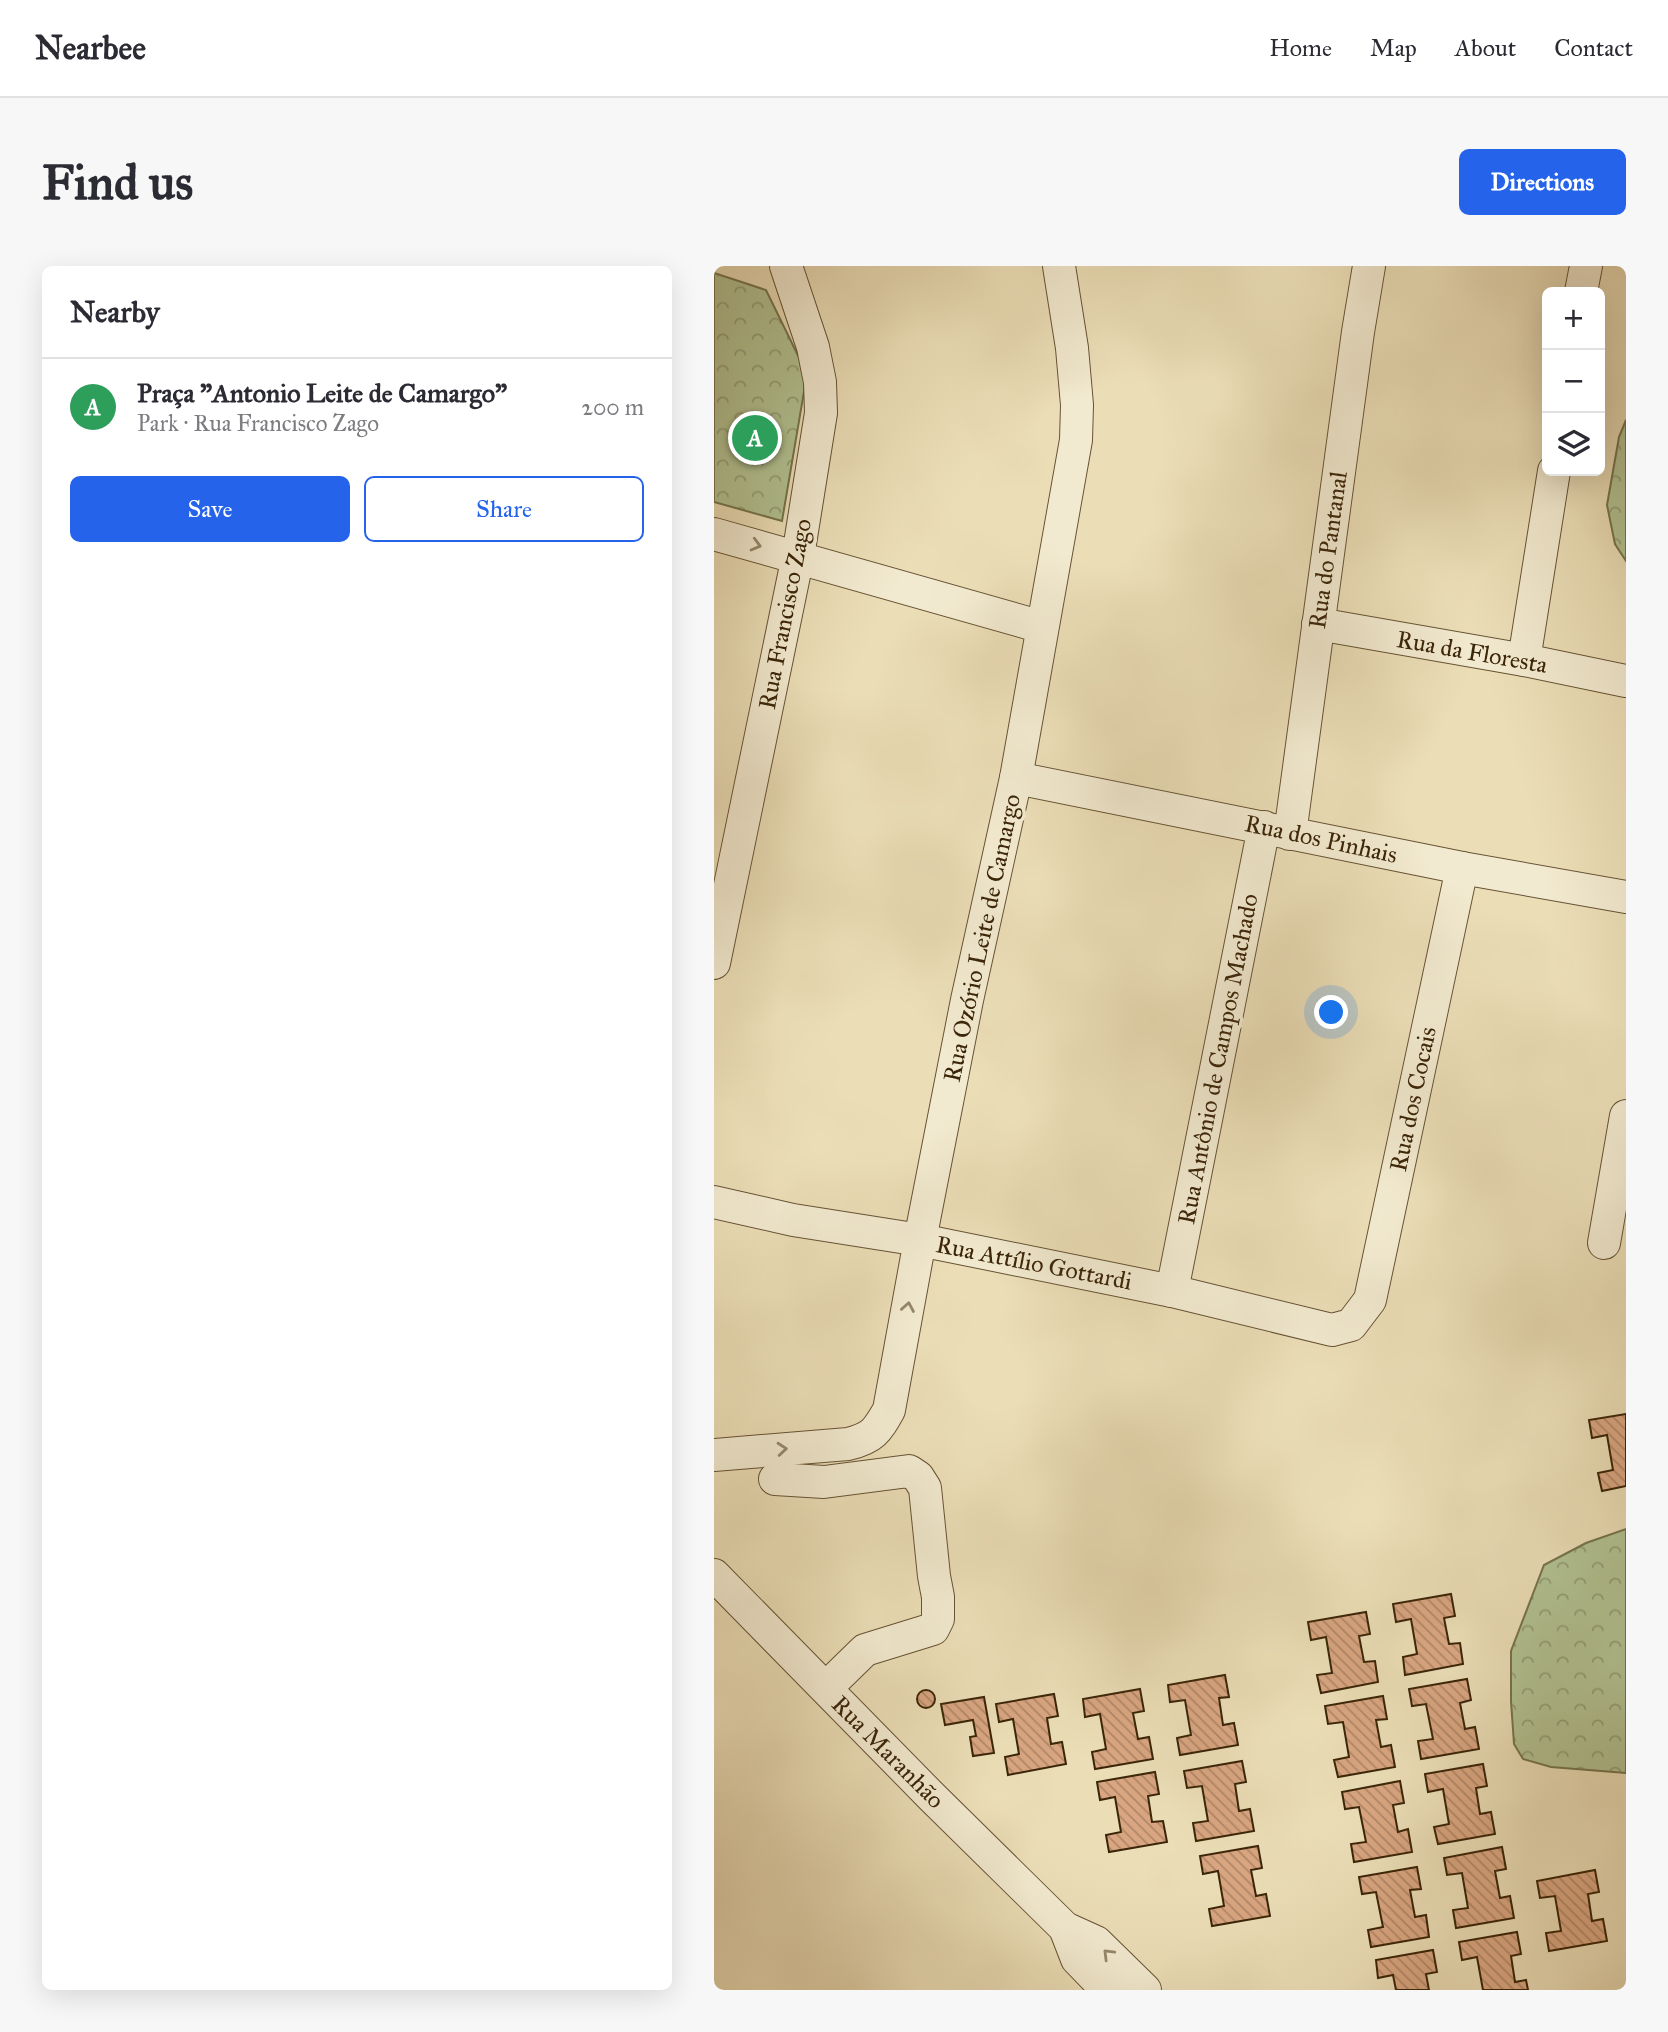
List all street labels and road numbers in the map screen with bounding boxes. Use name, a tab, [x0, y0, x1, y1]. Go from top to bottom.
street label: Rua do Pantanal	[1302, 469, 1354, 631]
street label: Rua Francisco Zago	[752, 516, 818, 712]
street label: Rua da Floresta	[1394, 624, 1551, 680]
street label: Rua Ozório Leite de Camargo	[937, 791, 1027, 1085]
street label: Rua dos Pinhais	[1242, 808, 1400, 870]
street label: Rua Antônio de Campos Machado	[1171, 891, 1265, 1227]
street label: Rua dos Cocais	[1383, 1024, 1443, 1174]
street label: Rua Attílio Gottardi	[933, 1229, 1135, 1297]
street label: Rua Maranhão	[825, 1689, 951, 1815]

